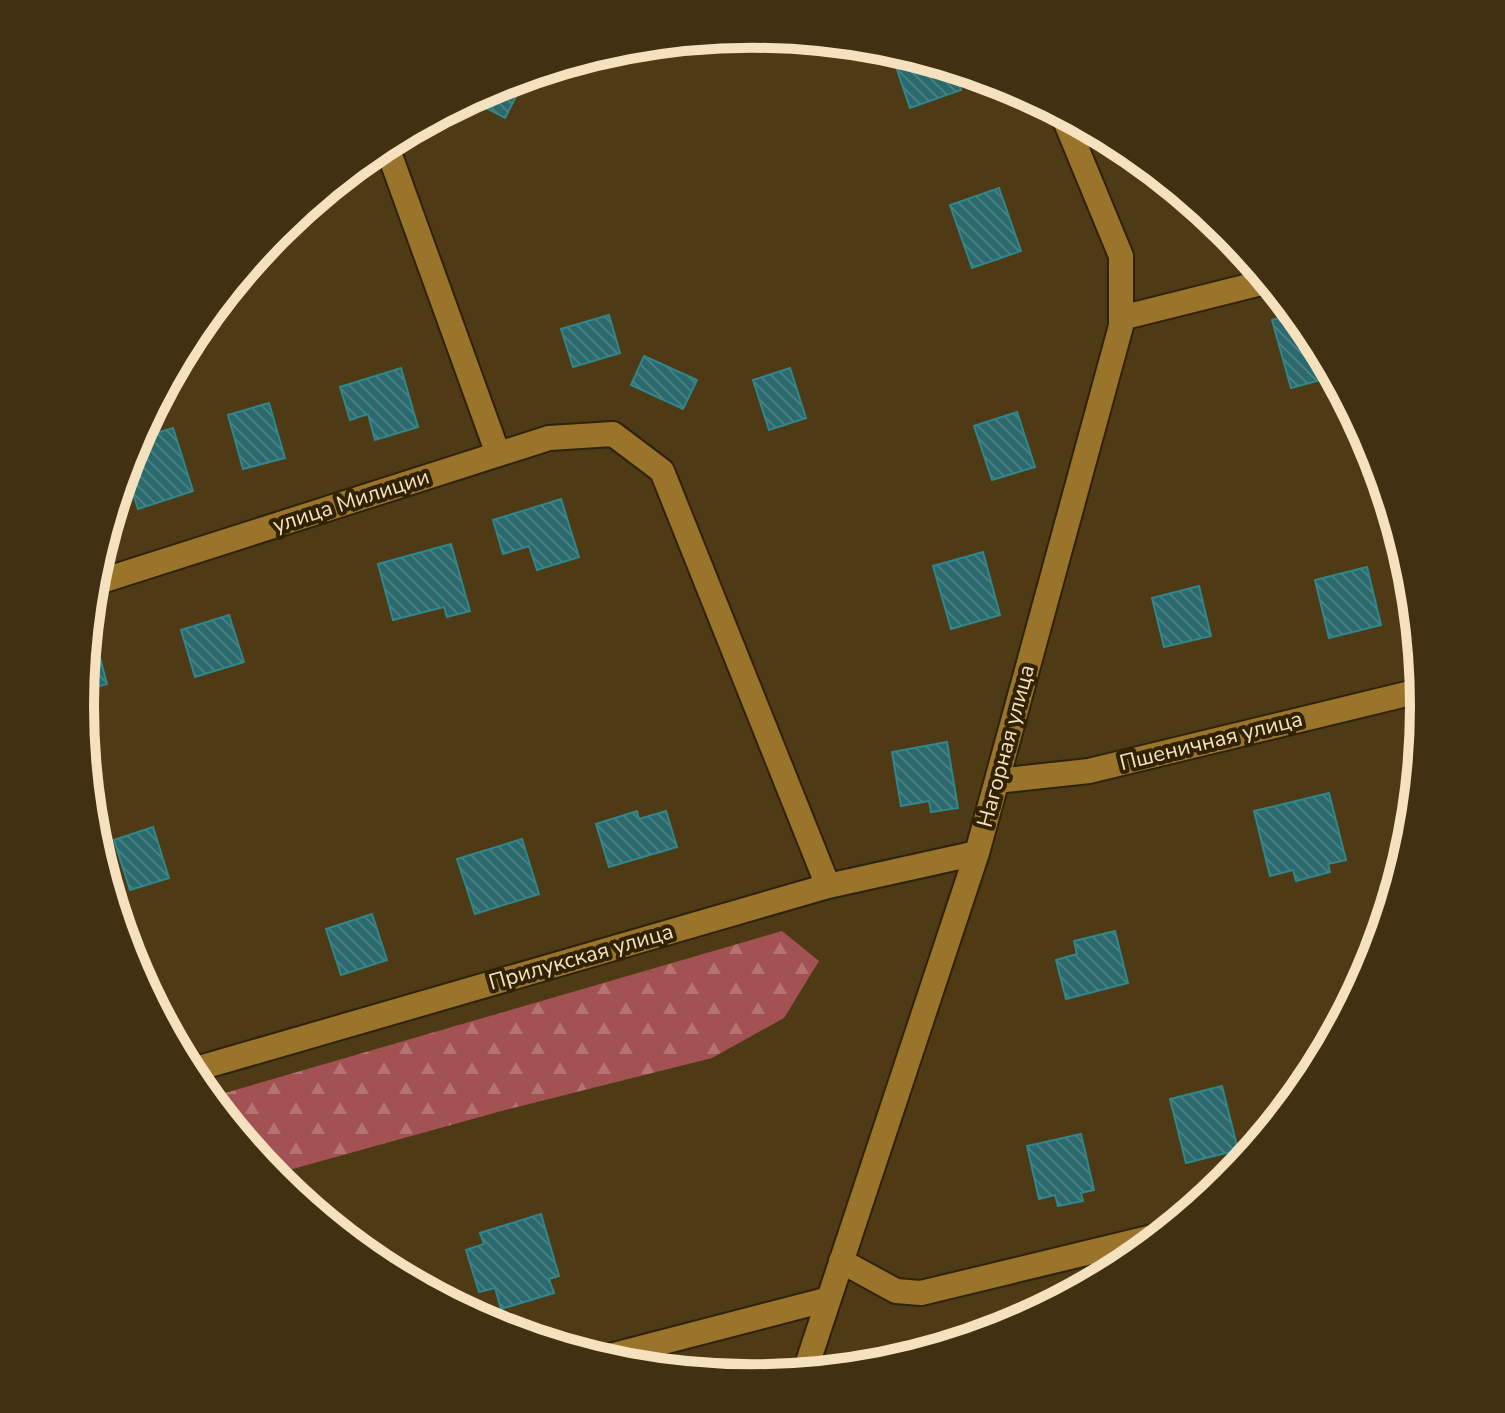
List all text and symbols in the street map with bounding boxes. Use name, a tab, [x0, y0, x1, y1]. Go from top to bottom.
street label: улица Милиции	[269, 462, 433, 540]
street label: Нагорная улица	[970, 661, 1042, 831]
street label: Пшеничная улица	[1116, 704, 1306, 778]
street label: Прилукская улица	[485, 916, 677, 998]

